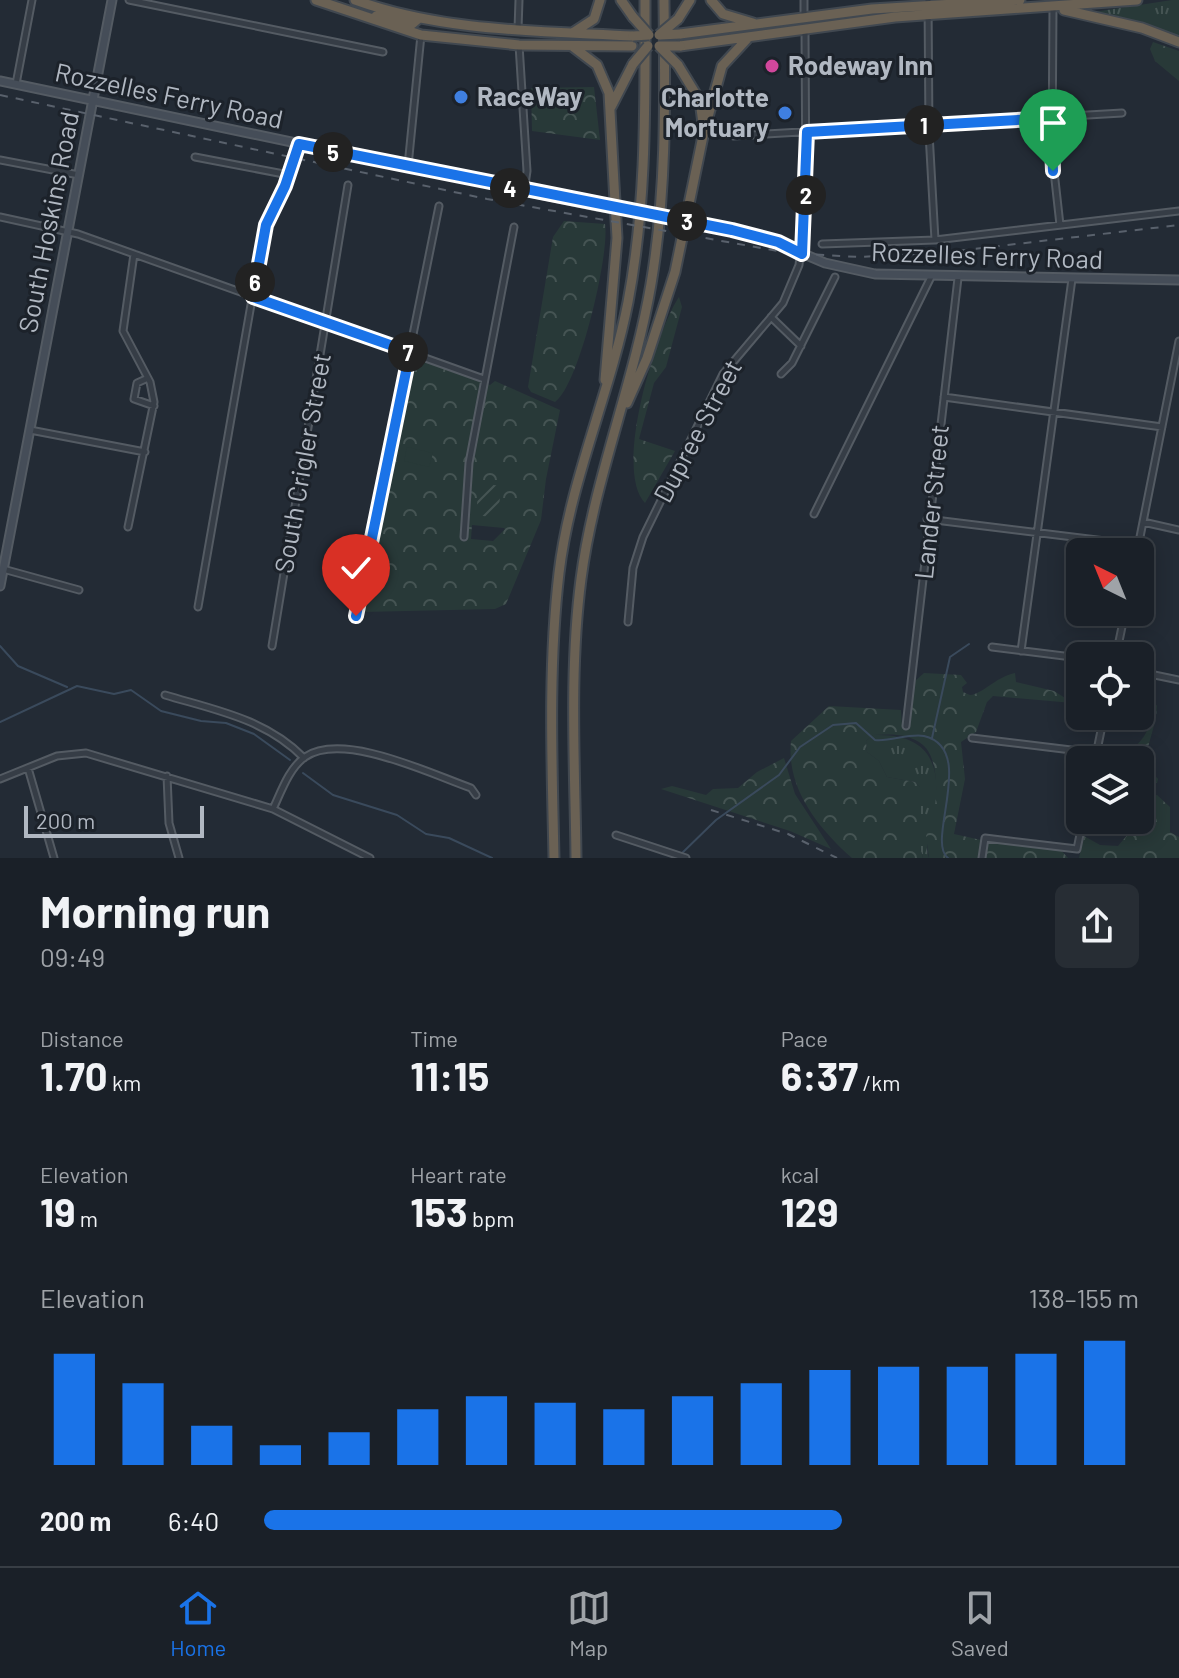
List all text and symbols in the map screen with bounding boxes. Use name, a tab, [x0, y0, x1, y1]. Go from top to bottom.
place label: Rodeway Inn	[788, 49, 933, 80]
street label: Rozzelles Ferry Road	[53, 55, 286, 134]
marker: Rodeway Inn	[763, 57, 781, 75]
place label: RaceWay	[477, 80, 582, 111]
place label: Charlotte Mortuary	[661, 81, 769, 142]
marker: RaceWay	[452, 88, 470, 106]
pin	[1019, 89, 1087, 171]
icon: arrive	[1031, 101, 1075, 145]
marker: Charlotte Mortuary	[776, 104, 794, 122]
pin: 1	[904, 105, 944, 145]
street label: South Hoskins Road	[11, 109, 84, 335]
text: 1	[920, 112, 928, 138]
pin: 5	[313, 132, 353, 172]
text: 5	[327, 139, 339, 165]
pin: 4	[490, 168, 530, 208]
text: 4	[503, 175, 517, 201]
pin: 2	[786, 175, 826, 215]
text: 2	[800, 182, 812, 208]
pin: 3	[667, 201, 707, 241]
text: 3	[681, 208, 693, 234]
street label: Rozzelles Ferry Road	[870, 235, 1104, 274]
pin: 6	[235, 262, 275, 302]
text: 6	[249, 269, 261, 295]
pin: 7	[388, 332, 428, 372]
text: 7	[403, 339, 413, 365]
street label: South Crigler Street	[267, 350, 336, 575]
street label: Dupree Street	[646, 354, 747, 507]
street label: Lander Street	[907, 423, 954, 581]
pin	[322, 534, 390, 616]
north arrow	[1066, 538, 1154, 626]
map controls	[1066, 538, 1154, 834]
icon: check	[334, 546, 378, 590]
button: locate	[1066, 642, 1154, 730]
button: layers	[1066, 746, 1154, 834]
scale bar	[24, 802, 204, 838]
text: 200 m	[36, 807, 95, 833]
text: Morning run	[40, 884, 270, 937]
button: share	[1055, 884, 1139, 968]
text: 09:49	[40, 941, 105, 972]
text: Distance	[40, 1025, 124, 1051]
text: Time	[410, 1025, 458, 1051]
text: Pace	[781, 1025, 828, 1051]
text: 1.70	[40, 1051, 108, 1099]
text: 11:15	[410, 1051, 489, 1099]
text: 6:37	[781, 1051, 858, 1099]
text: km	[108, 1069, 141, 1095]
text: /km	[858, 1069, 901, 1095]
text: Elevation	[40, 1161, 129, 1187]
text: Heart rate	[410, 1161, 507, 1187]
text: kcal	[781, 1161, 819, 1187]
text: 19	[40, 1187, 75, 1235]
text: 153	[410, 1187, 468, 1235]
text: 129	[781, 1187, 838, 1235]
text: m	[75, 1205, 98, 1231]
text: bpm	[468, 1205, 514, 1231]
text: Elevation	[40, 1282, 145, 1313]
text: 138–155 m	[1029, 1282, 1139, 1313]
text: 200 m	[40, 1505, 111, 1536]
text: 6:40	[168, 1505, 219, 1536]
tab: Home	[170, 1586, 226, 1660]
tab: Map	[567, 1586, 611, 1660]
tab: Saved	[951, 1586, 1009, 1660]

